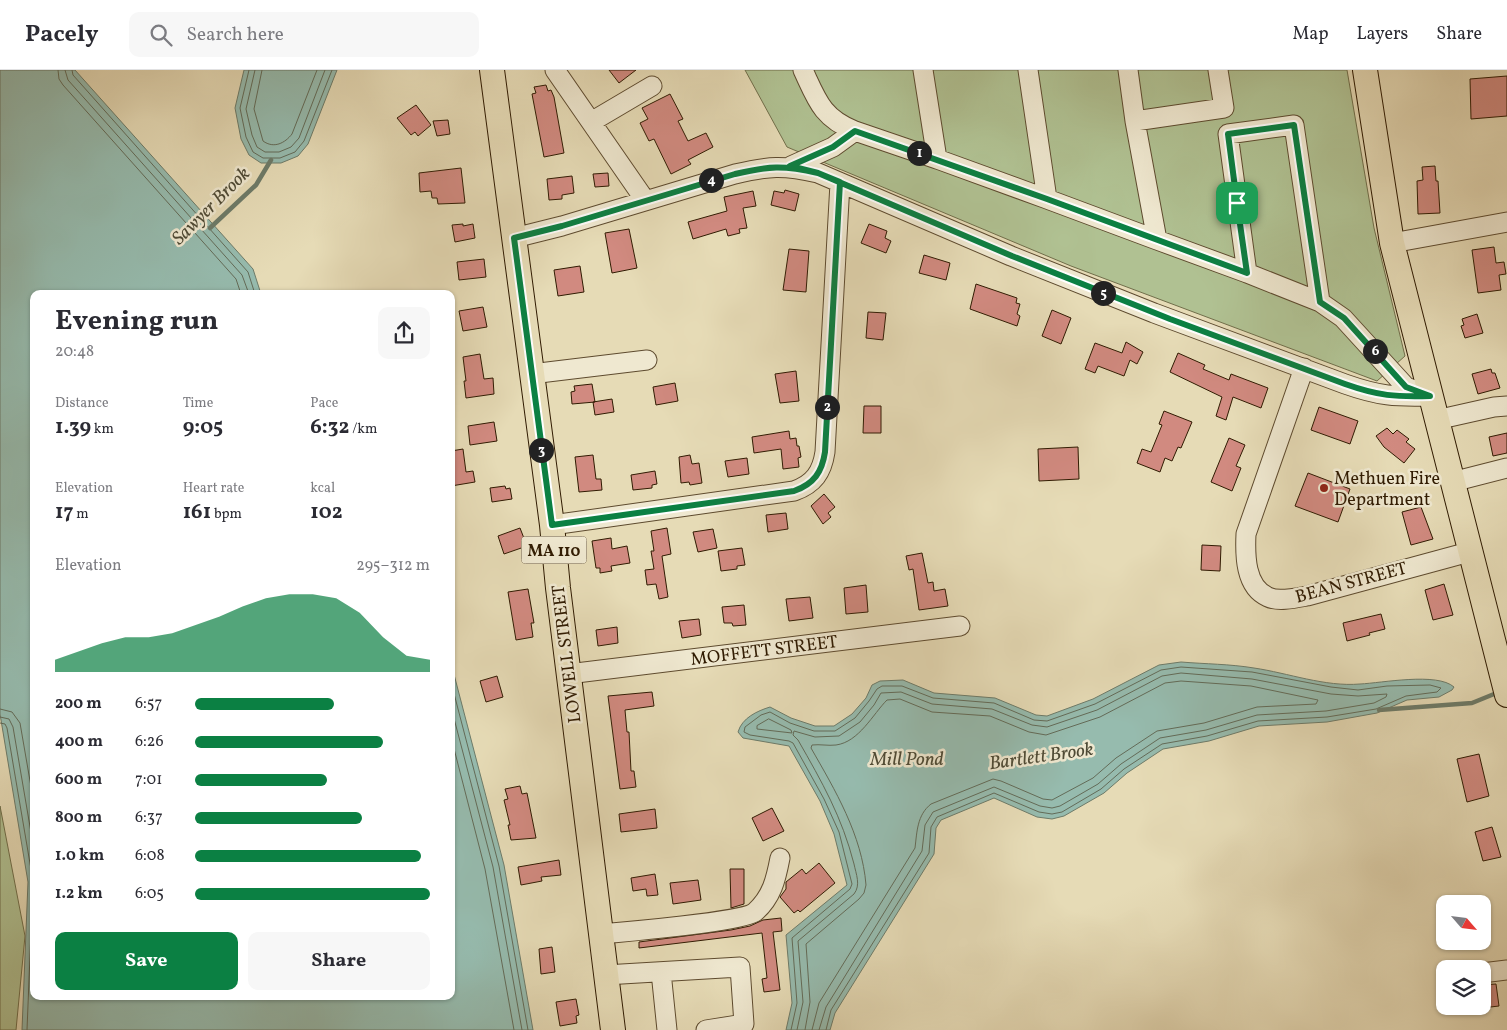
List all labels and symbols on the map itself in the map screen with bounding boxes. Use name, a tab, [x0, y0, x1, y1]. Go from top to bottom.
pin: 1	[906, 140, 932, 166]
water label: Sawyer Brook	[167, 161, 256, 251]
pin: 4	[698, 168, 724, 192]
pin	[1216, 182, 1258, 224]
pin: 5	[1090, 280, 1116, 306]
pin: 6	[1362, 338, 1388, 364]
pin: 2	[814, 394, 840, 420]
pin: 3	[528, 438, 554, 462]
place label: Methuen Fire Department	[1334, 467, 1440, 513]
marker: Methuen Fire Department	[1318, 482, 1330, 494]
road number: MA 110	[522, 536, 586, 564]
street label: BEAN STREET	[1293, 556, 1411, 610]
street label: LOWELL STREET	[547, 583, 588, 724]
street label: MOFFETT STREET	[689, 630, 840, 673]
water label: Bartlett Brook	[987, 737, 1095, 777]
water label: Mill Pond	[869, 747, 944, 773]
north arrow	[1436, 895, 1491, 950]

